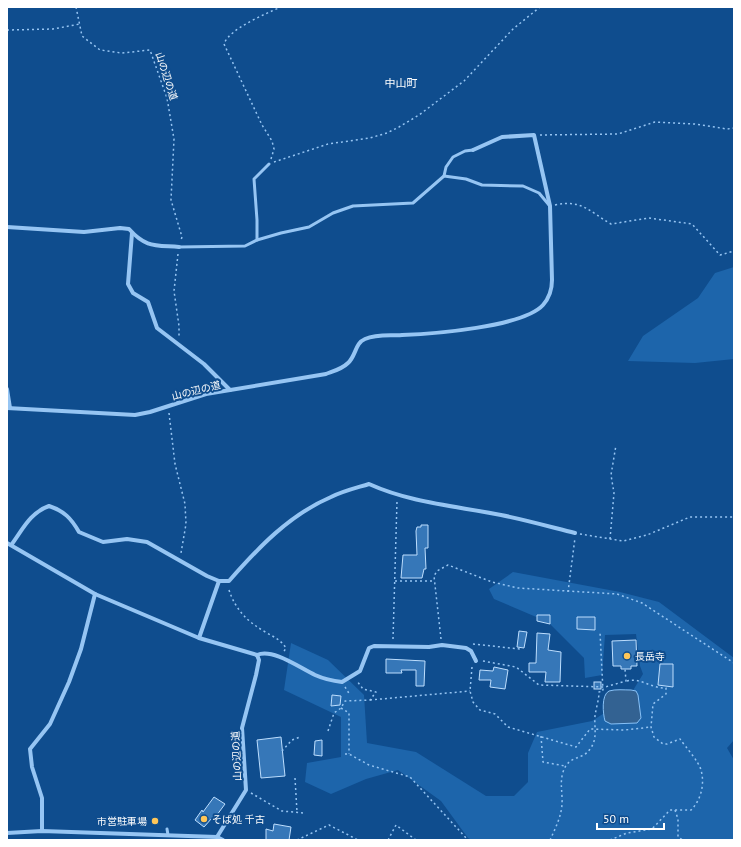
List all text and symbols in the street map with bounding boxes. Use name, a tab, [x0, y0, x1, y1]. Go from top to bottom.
street label: 山の辺の道	[153, 50, 180, 102]
district label: 中山町	[385, 76, 418, 90]
street label: 山の辺の道	[170, 378, 222, 403]
place label: 長岳寺	[635, 650, 665, 663]
marker: 長岳寺	[622, 651, 632, 661]
street label: 山の辺の道	[229, 731, 244, 781]
scale bar	[597, 805, 664, 831]
text: 50 m	[603, 811, 629, 826]
place label: そば処 千古	[212, 813, 265, 826]
marker: そば処 千古	[199, 814, 209, 824]
place label: 市営駐車場	[97, 815, 147, 828]
marker: 市営駐車場	[150, 816, 160, 826]

